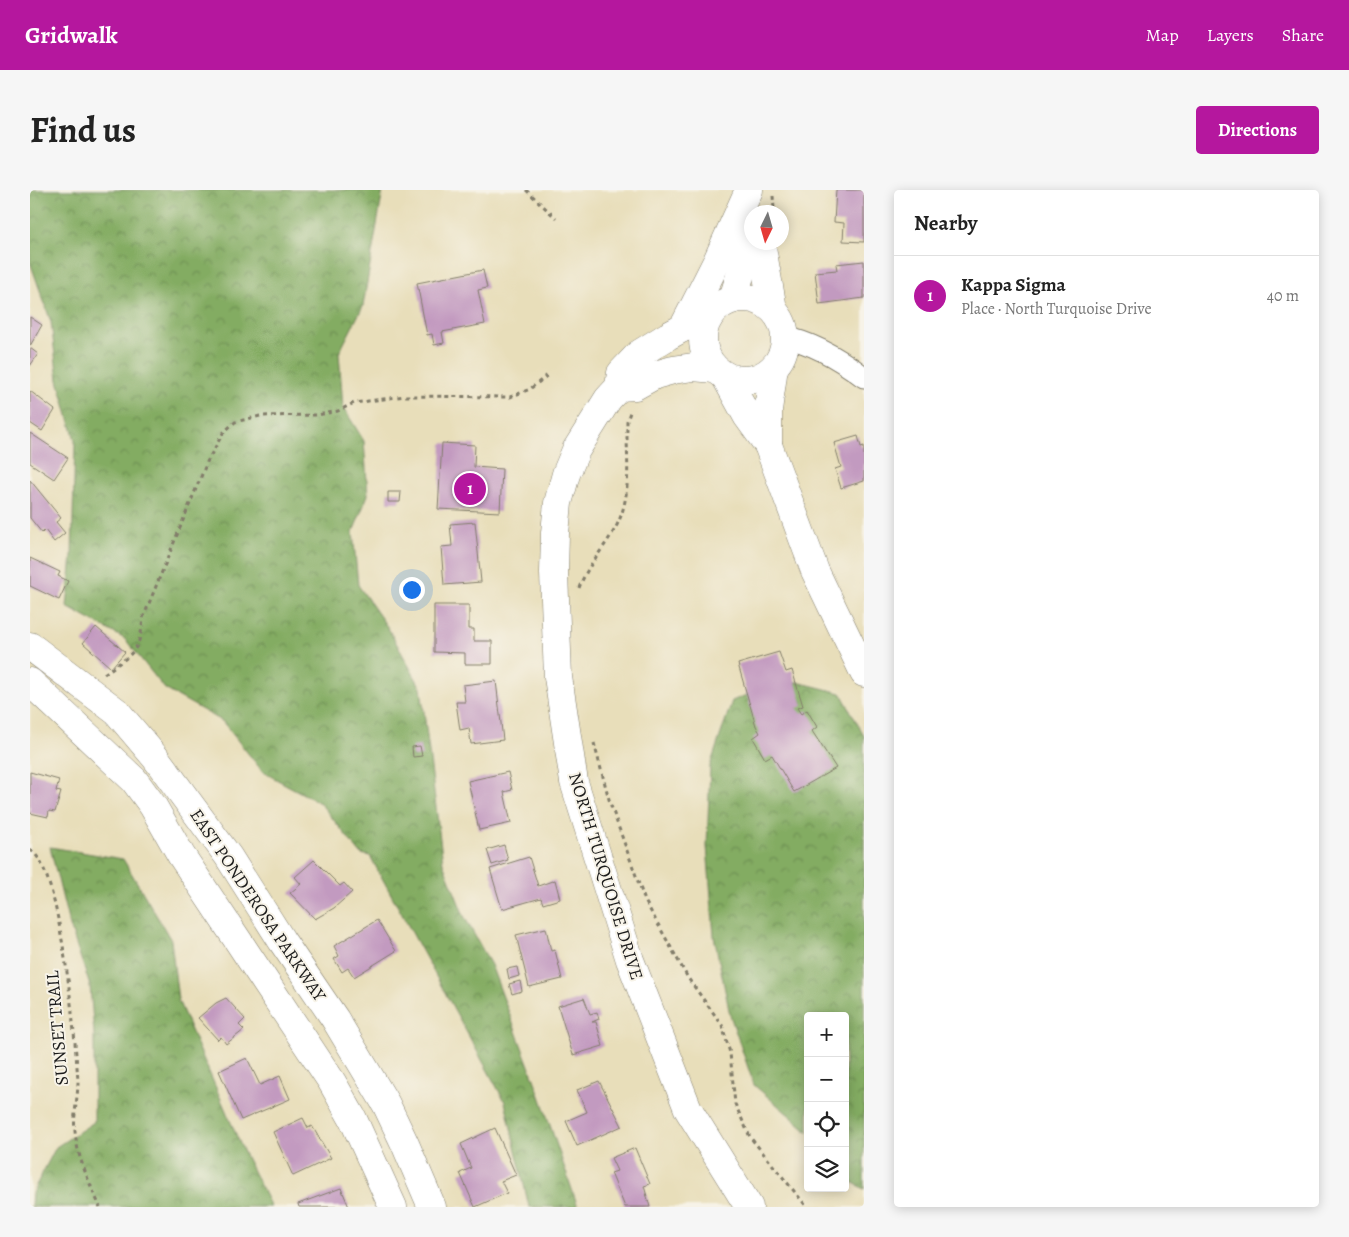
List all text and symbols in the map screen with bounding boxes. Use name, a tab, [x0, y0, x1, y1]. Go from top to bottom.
text: Gridwalk	[25, 19, 118, 51]
text: Map	[1146, 23, 1179, 47]
text: Layers	[1207, 23, 1254, 47]
text: Share	[1282, 23, 1324, 47]
text: Find us	[30, 106, 136, 154]
button: Directions	[1196, 106, 1319, 154]
north arrow	[744, 205, 789, 250]
text: Nearby	[914, 209, 977, 237]
text: Kappa Sigma	[961, 272, 1066, 298]
text: 1	[927, 285, 933, 307]
text: 40 m	[1267, 285, 1299, 307]
text: Place · North Turquoise Drive	[961, 298, 1152, 320]
pin: 1	[454, 470, 486, 508]
your location	[399, 577, 425, 603]
street label: NORTH TURQUOISE DRIVE	[563, 769, 649, 983]
street label: EAST PONDEROSA PARKWAY	[184, 804, 332, 1007]
street label: SUNSET TRAIL	[40, 969, 74, 1086]
map controls	[804, 1012, 849, 1192]
button: +	[804, 1012, 849, 1057]
button: −	[804, 1057, 849, 1102]
button: locate	[804, 1102, 849, 1147]
button: layers	[804, 1147, 849, 1192]

